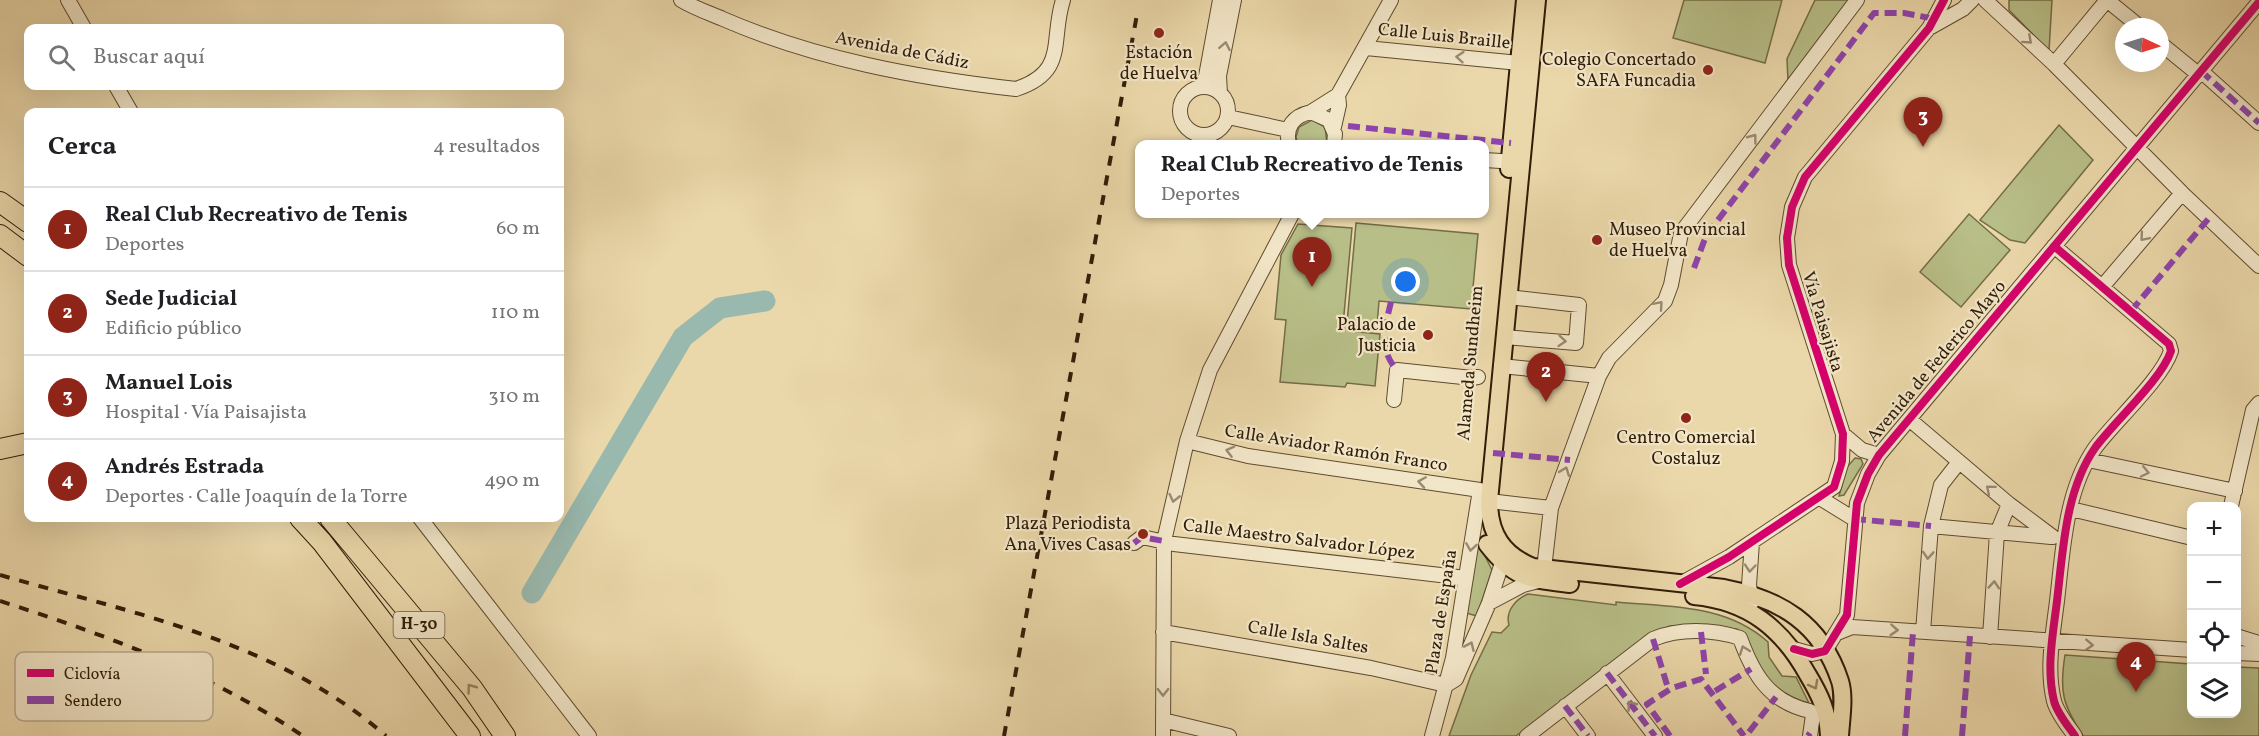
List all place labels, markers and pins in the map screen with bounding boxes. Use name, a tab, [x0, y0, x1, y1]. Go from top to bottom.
marker: Estación de Huelva	[1152, 26, 1166, 40]
place label: Estación de Huelva	[1120, 41, 1198, 87]
place label: Colegio Concertado SAFA Funcadia	[1542, 48, 1696, 94]
marker: Colegio Concertado SAFA Funcadia	[1701, 63, 1715, 77]
pin: 3	[1904, 98, 1942, 147]
place label: Museo Provincial de Huelva	[1609, 218, 1746, 264]
marker: Museo Provincial de Huelva	[1590, 233, 1604, 247]
pin: 1	[1292, 238, 1332, 287]
place label: Palacio de Justicia	[1337, 313, 1416, 359]
marker: Palacio de Justicia	[1421, 328, 1435, 342]
pin: 2	[1526, 352, 1566, 402]
marker: Centro Comercial Costaluz	[1679, 411, 1693, 425]
place label: Centro Comercial Costaluz	[1616, 426, 1756, 472]
place label: Plaza Periodista Ana Vives Casas	[1004, 512, 1131, 558]
marker: Plaza Periodista Ana Vives Casas	[1136, 527, 1150, 541]
pin: 4	[2116, 642, 2156, 692]

